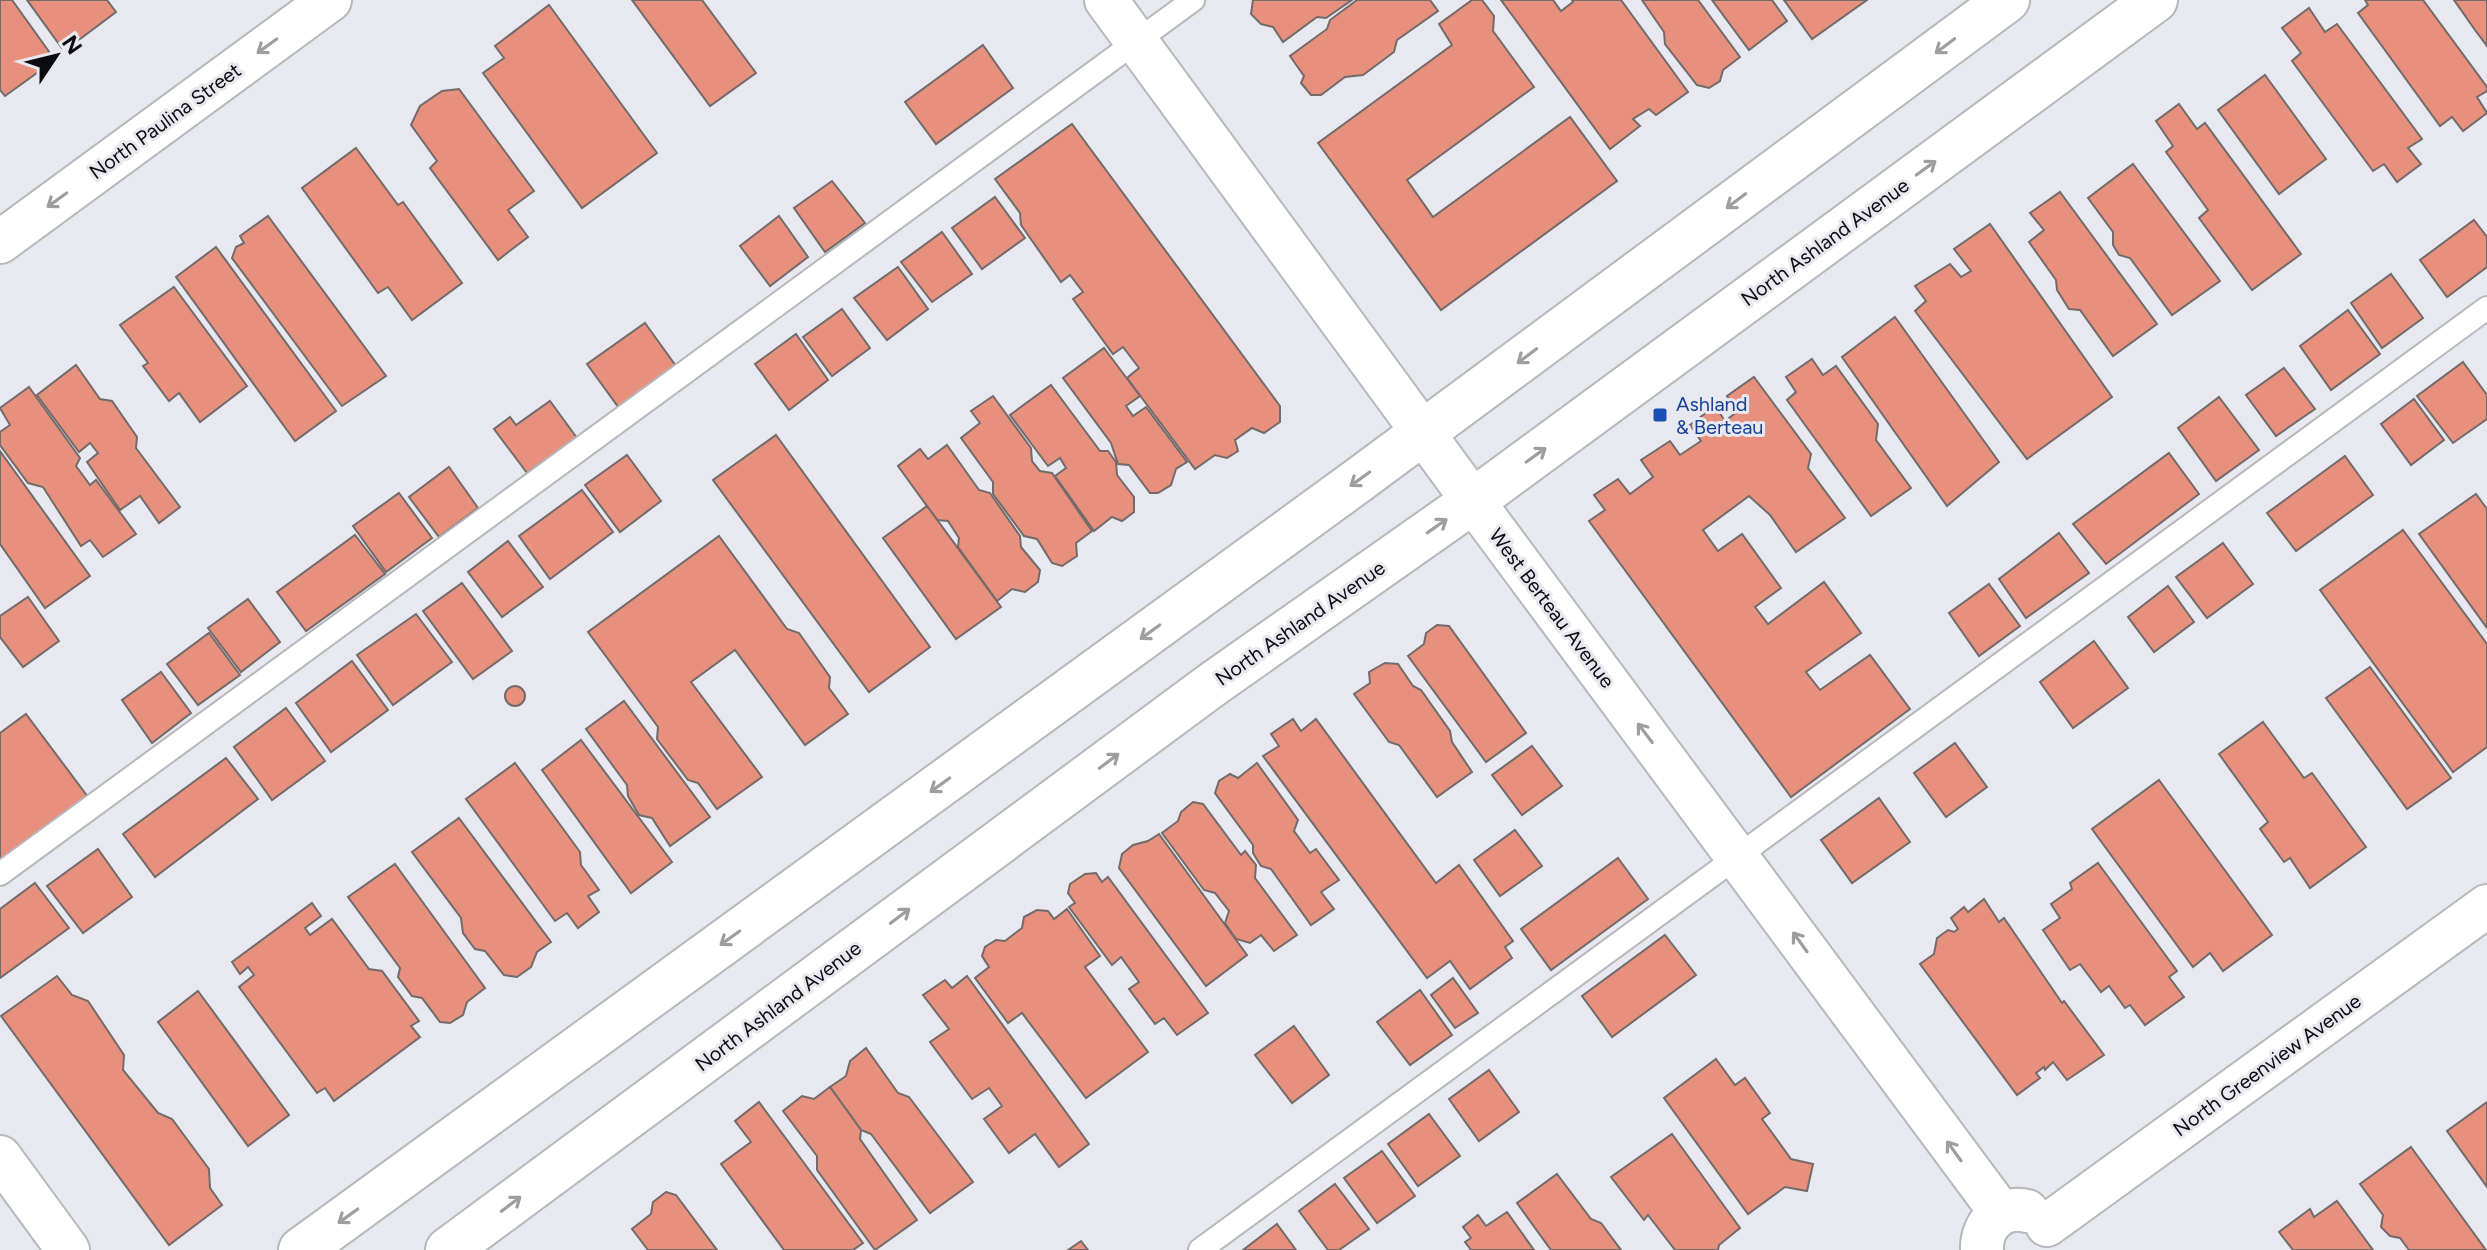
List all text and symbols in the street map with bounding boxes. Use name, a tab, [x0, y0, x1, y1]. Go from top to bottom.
north arrow	[16, 16, 96, 96]
text: N	[56, 30, 88, 60]
one-way arrow	[257, 37, 278, 54]
one-way arrow	[1935, 38, 1956, 55]
street label: North Paulina Street	[84, 58, 246, 184]
one-way arrow	[1914, 160, 1936, 176]
street label: North Ashland Avenue	[1736, 173, 1914, 311]
one-way arrow	[47, 191, 68, 208]
one-way arrow	[1726, 193, 1747, 210]
one-way arrow	[1517, 347, 1538, 364]
place label: Ashland & Berteau	[1676, 392, 1764, 439]
marker: Ashland & Berteau	[1651, 406, 1669, 424]
one-way arrow	[1524, 447, 1546, 463]
one-way arrow	[1350, 470, 1371, 487]
one-way arrow	[1426, 518, 1448, 534]
street label: West Berteau Avenue	[1484, 524, 1620, 693]
street label: North Ashland Avenue	[1211, 555, 1390, 691]
one-way arrow	[1139, 624, 1161, 640]
one-way arrow	[1637, 723, 1654, 744]
one-way arrow	[1098, 753, 1119, 770]
one-way arrow	[929, 777, 951, 793]
one-way arrow	[889, 907, 910, 924]
one-way arrow	[719, 930, 741, 946]
one-way arrow	[1791, 932, 1808, 953]
street label: North Ashland Avenue	[690, 936, 866, 1076]
street label: North Greenview Avenue	[2168, 989, 2366, 1141]
one-way arrow	[1946, 1141, 1963, 1162]
one-way arrow	[500, 1195, 521, 1212]
one-way arrow	[337, 1208, 359, 1225]

